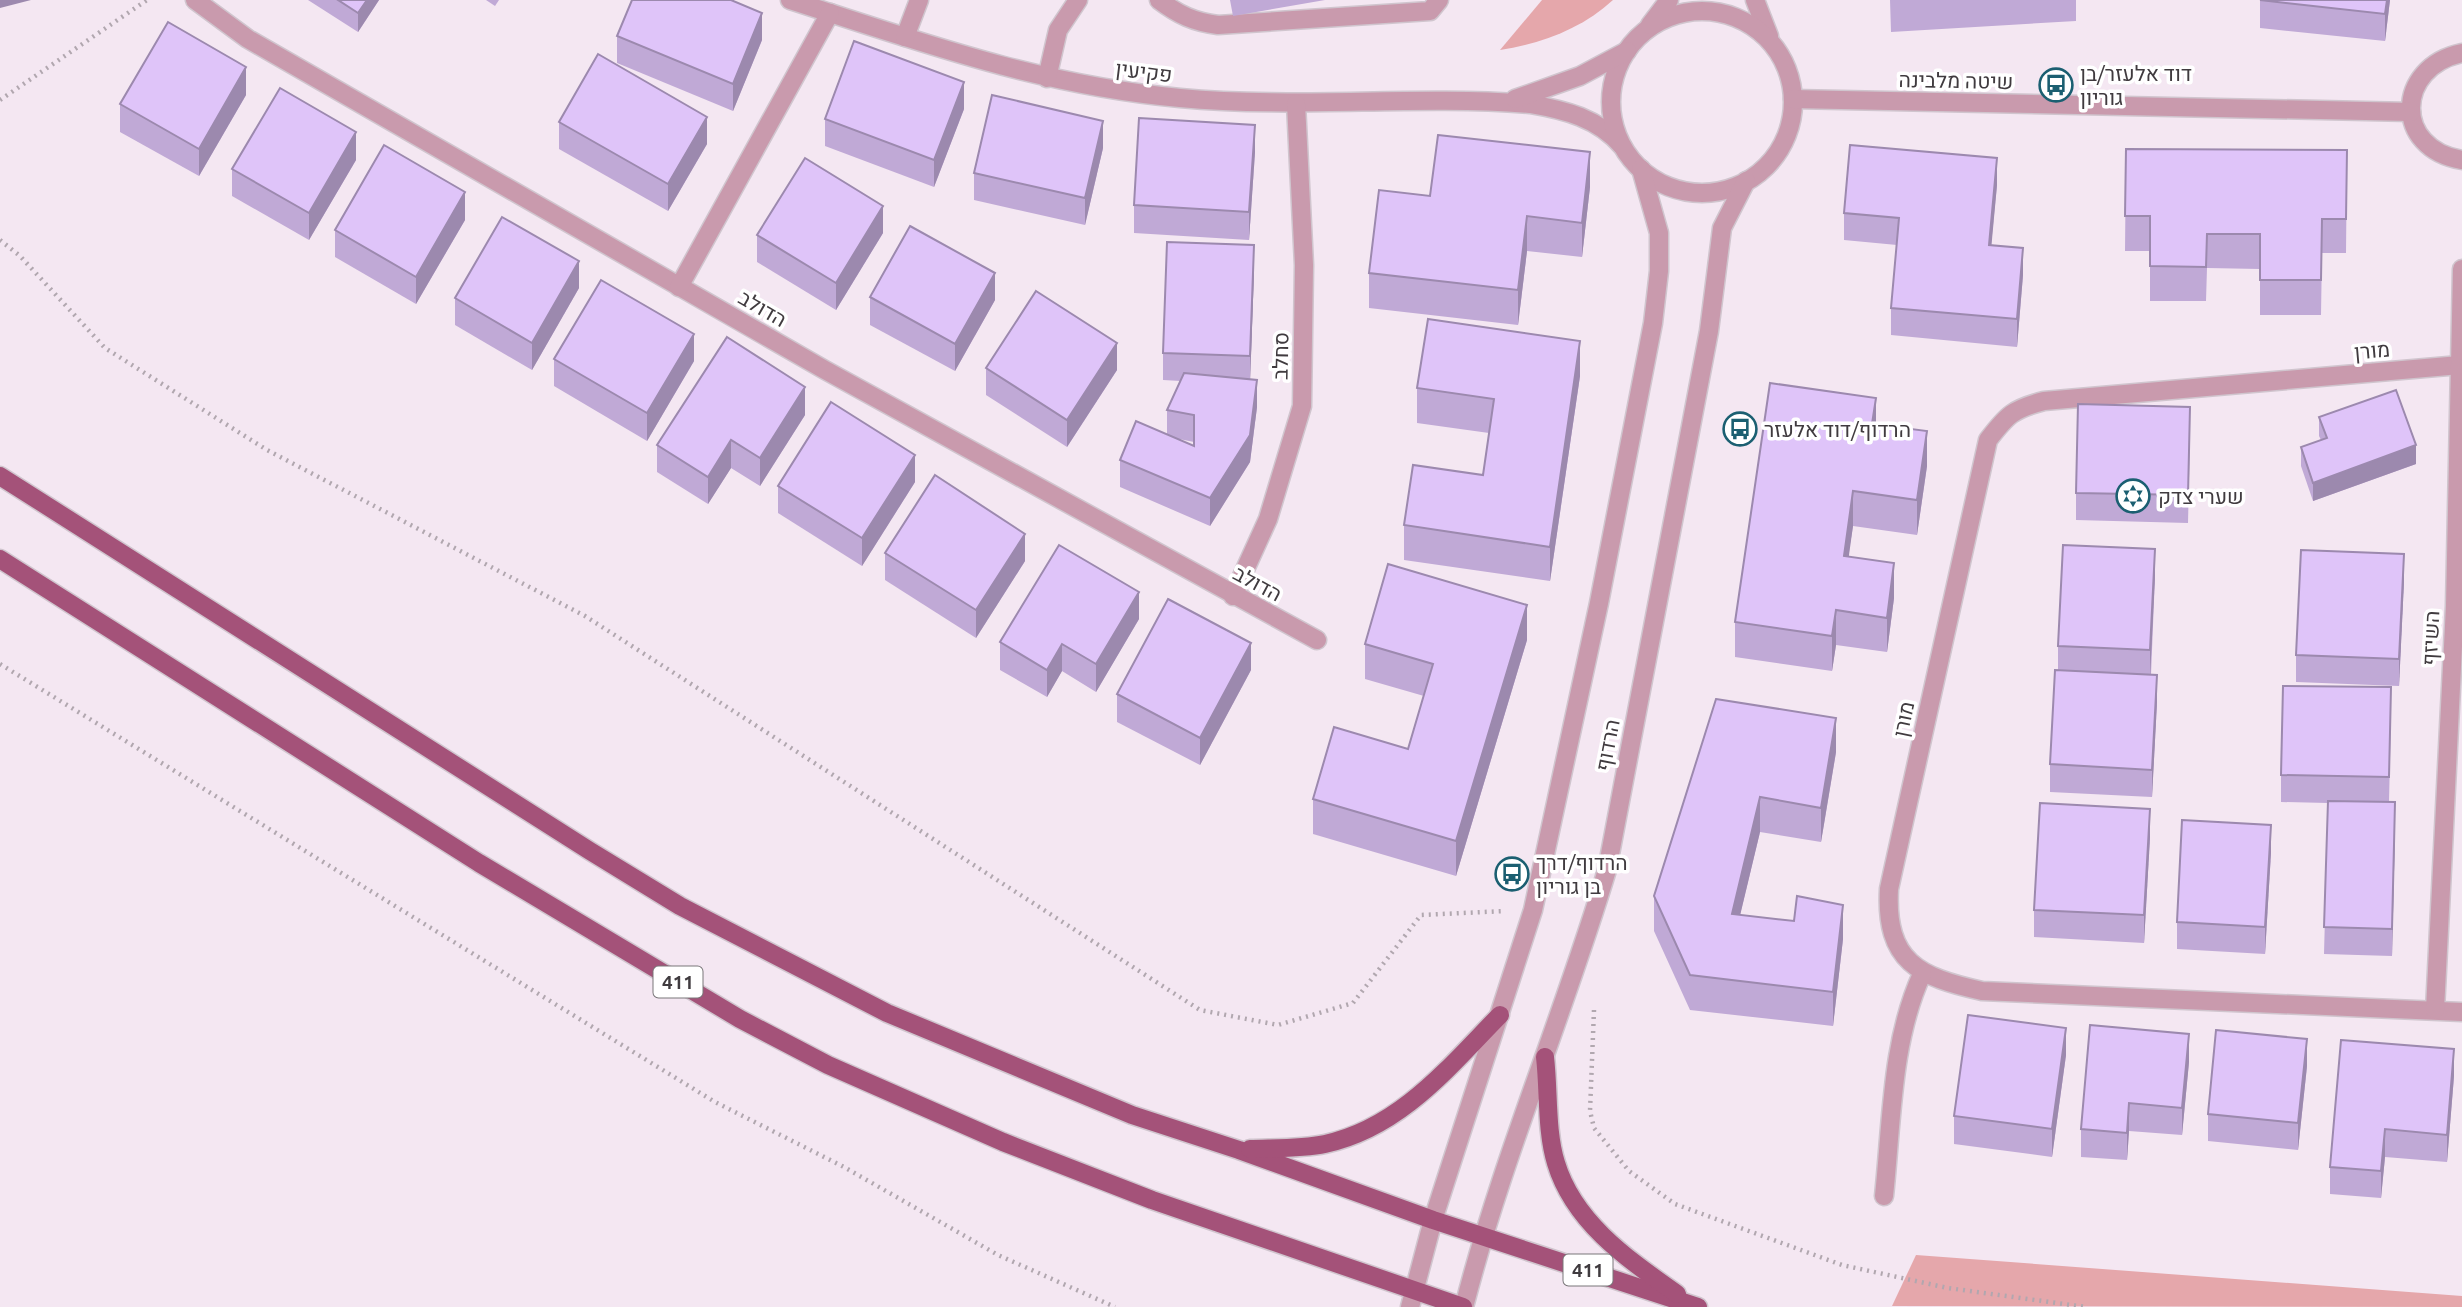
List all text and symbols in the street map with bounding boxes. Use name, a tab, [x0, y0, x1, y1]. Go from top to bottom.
street label: פקיעין	[1114, 56, 1174, 86]
place label: דוד אלעזר/בן גוריון	[2080, 61, 2192, 109]
bus stop icon: דוד אלעזר/בן גוריון	[2037, 66, 2075, 104]
street label: שיטה מלבינה	[1899, 67, 2013, 93]
street label: הדולב	[735, 285, 791, 331]
street label: סחלב	[1268, 332, 1292, 380]
street label: מורן	[2353, 336, 2391, 364]
bus stop icon: הרדוף/דוד אלעזר	[1721, 410, 1759, 448]
place label: הרדוף/דוד אלעזר	[1764, 417, 1911, 441]
synagogue icon: שערי צדק	[2114, 477, 2152, 515]
place label: שערי צדק	[2158, 484, 2244, 508]
street label: הדולב	[1230, 560, 1286, 606]
street label: השיזף	[2417, 610, 2443, 666]
street label: מורן	[1888, 699, 1918, 739]
street label: הרדוף	[1590, 717, 1624, 773]
place label: הרדוף/דרך בן גוריון	[1536, 850, 1628, 898]
bus stop icon: הרדוף/דרך בן גוריון	[1493, 855, 1531, 893]
road number: 411	[654, 966, 702, 998]
road number: 411	[1564, 1254, 1612, 1286]

